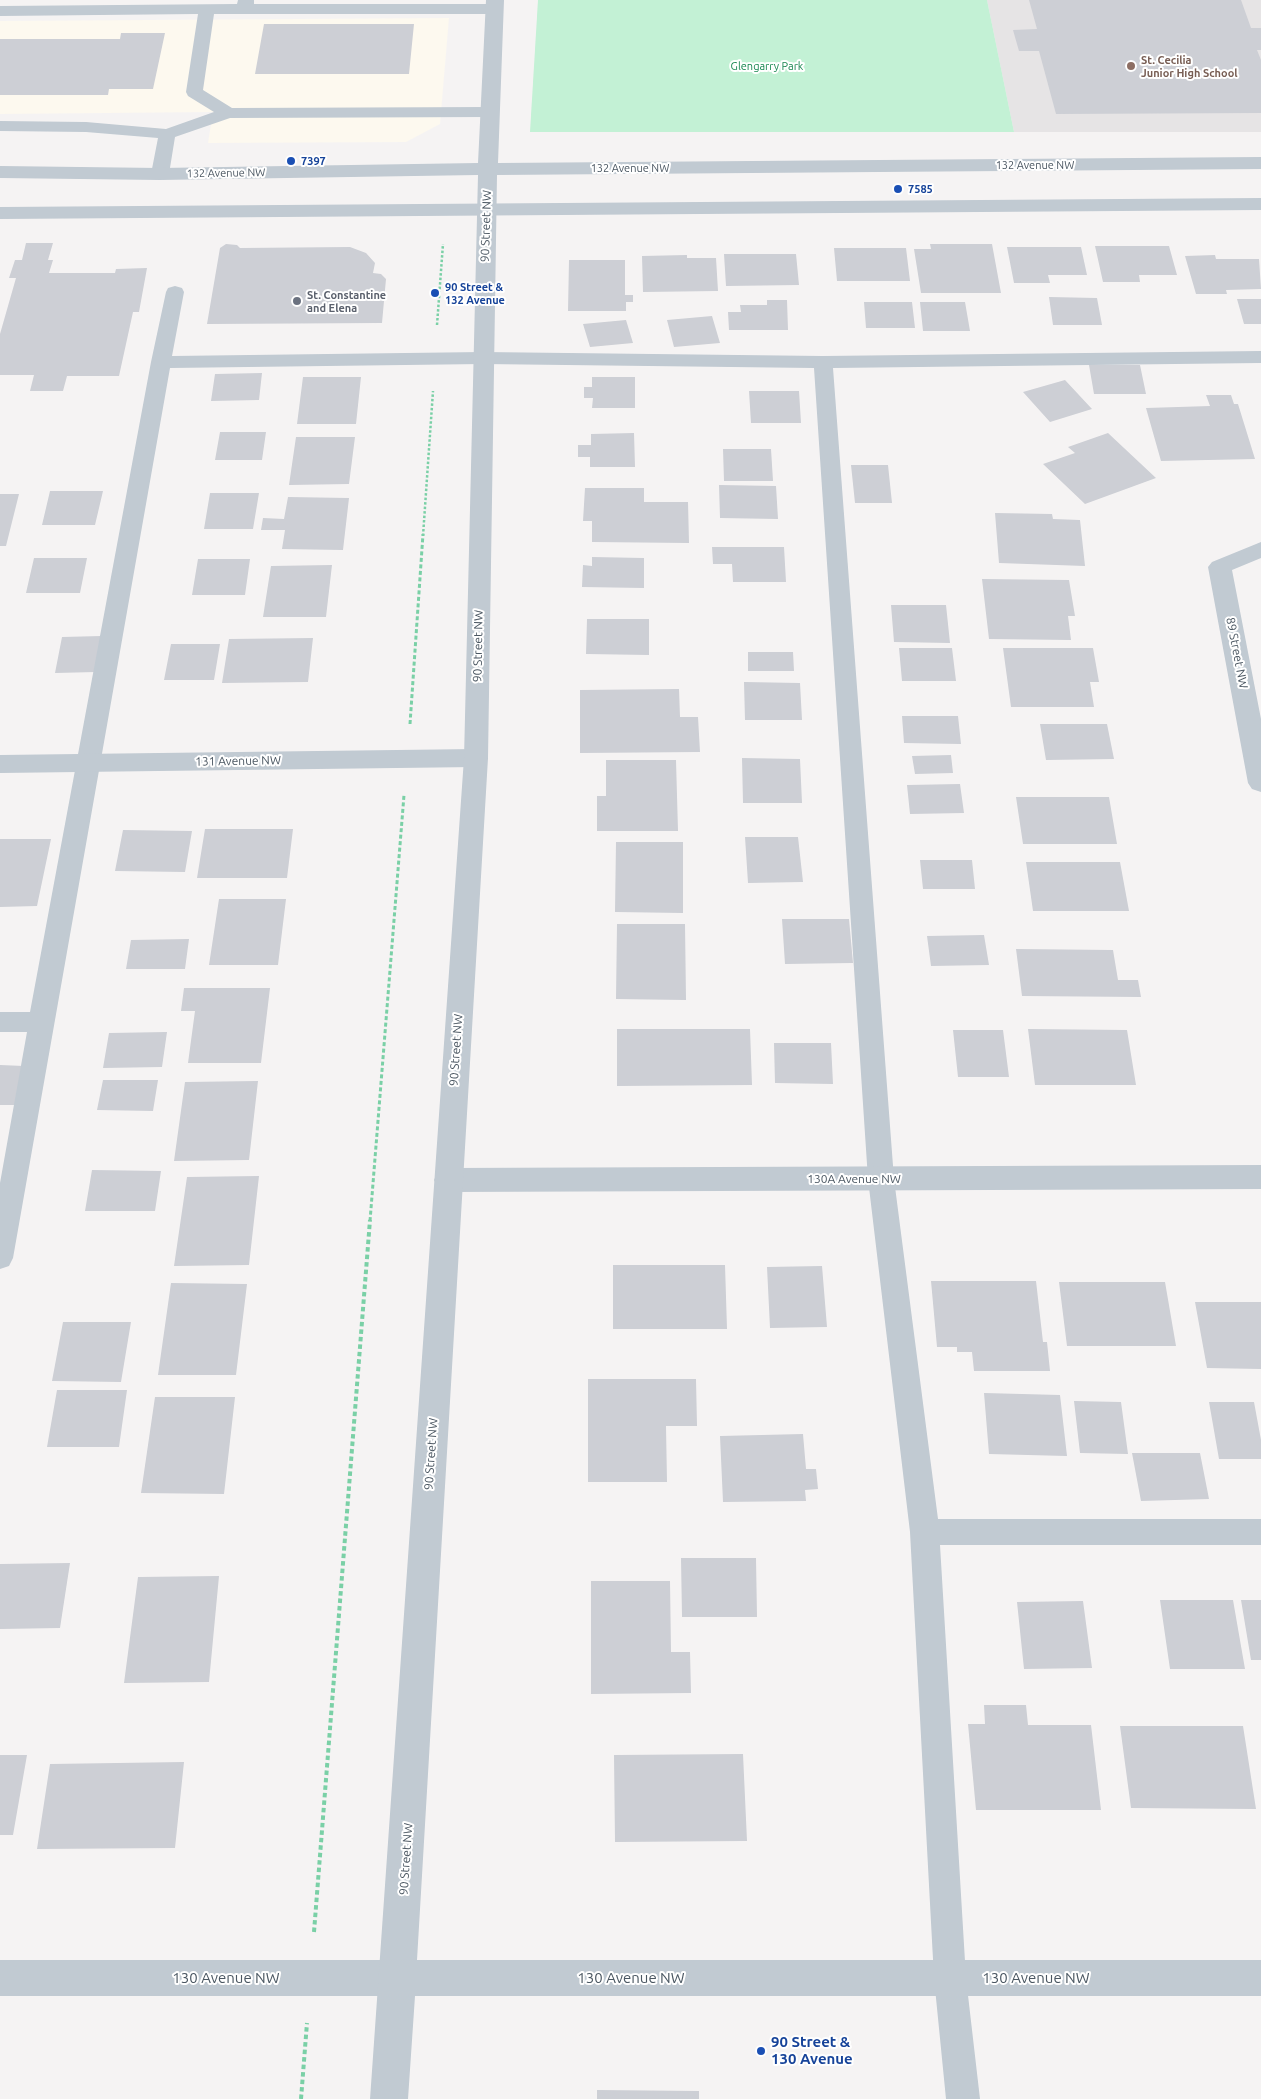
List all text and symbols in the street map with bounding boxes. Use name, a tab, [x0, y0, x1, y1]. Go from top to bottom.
place label: St. Cecilia Junior High School	[1141, 53, 1238, 79]
park label: Glengarry Park	[731, 59, 803, 73]
marker: St. Cecilia Junior High School	[1125, 60, 1137, 72]
place label: 7397	[301, 154, 326, 168]
marker: 7397	[285, 155, 297, 167]
street label: 132 Avenue NW	[996, 158, 1074, 172]
street label: 132 Avenue NW	[591, 161, 669, 175]
street label: 132 Avenue NW	[187, 166, 265, 180]
place label: 7585	[908, 182, 933, 196]
marker: 7585	[892, 183, 904, 195]
street label: 90 Street NW	[478, 190, 494, 262]
place label: 90 Street & 132 Avenue	[445, 280, 505, 306]
marker: 90 Street & 132 Avenue	[429, 287, 441, 299]
place label: St. Constantine and Elena	[307, 288, 386, 314]
marker: St. Constantine and Elena	[291, 295, 303, 307]
street label: 90 Street NW	[470, 610, 486, 682]
street label: 89 Street NW	[1223, 616, 1251, 690]
street label: 131 Avenue NW	[195, 753, 281, 769]
street label: 90 Street NW	[446, 1013, 466, 1087]
street label: 130A Avenue NW	[807, 1172, 901, 1186]
street label: 90 Street NW	[421, 1417, 441, 1491]
street label: 90 Street NW	[396, 1822, 416, 1896]
street label: 130 Avenue NW	[172, 1969, 280, 1987]
street label: 130 Avenue NW	[577, 1969, 685, 1987]
street label: 130 Avenue NW	[982, 1969, 1090, 1987]
place label: 90 Street & 130 Avenue	[771, 2033, 853, 2068]
marker: 90 Street & 130 Avenue	[755, 2045, 767, 2057]

